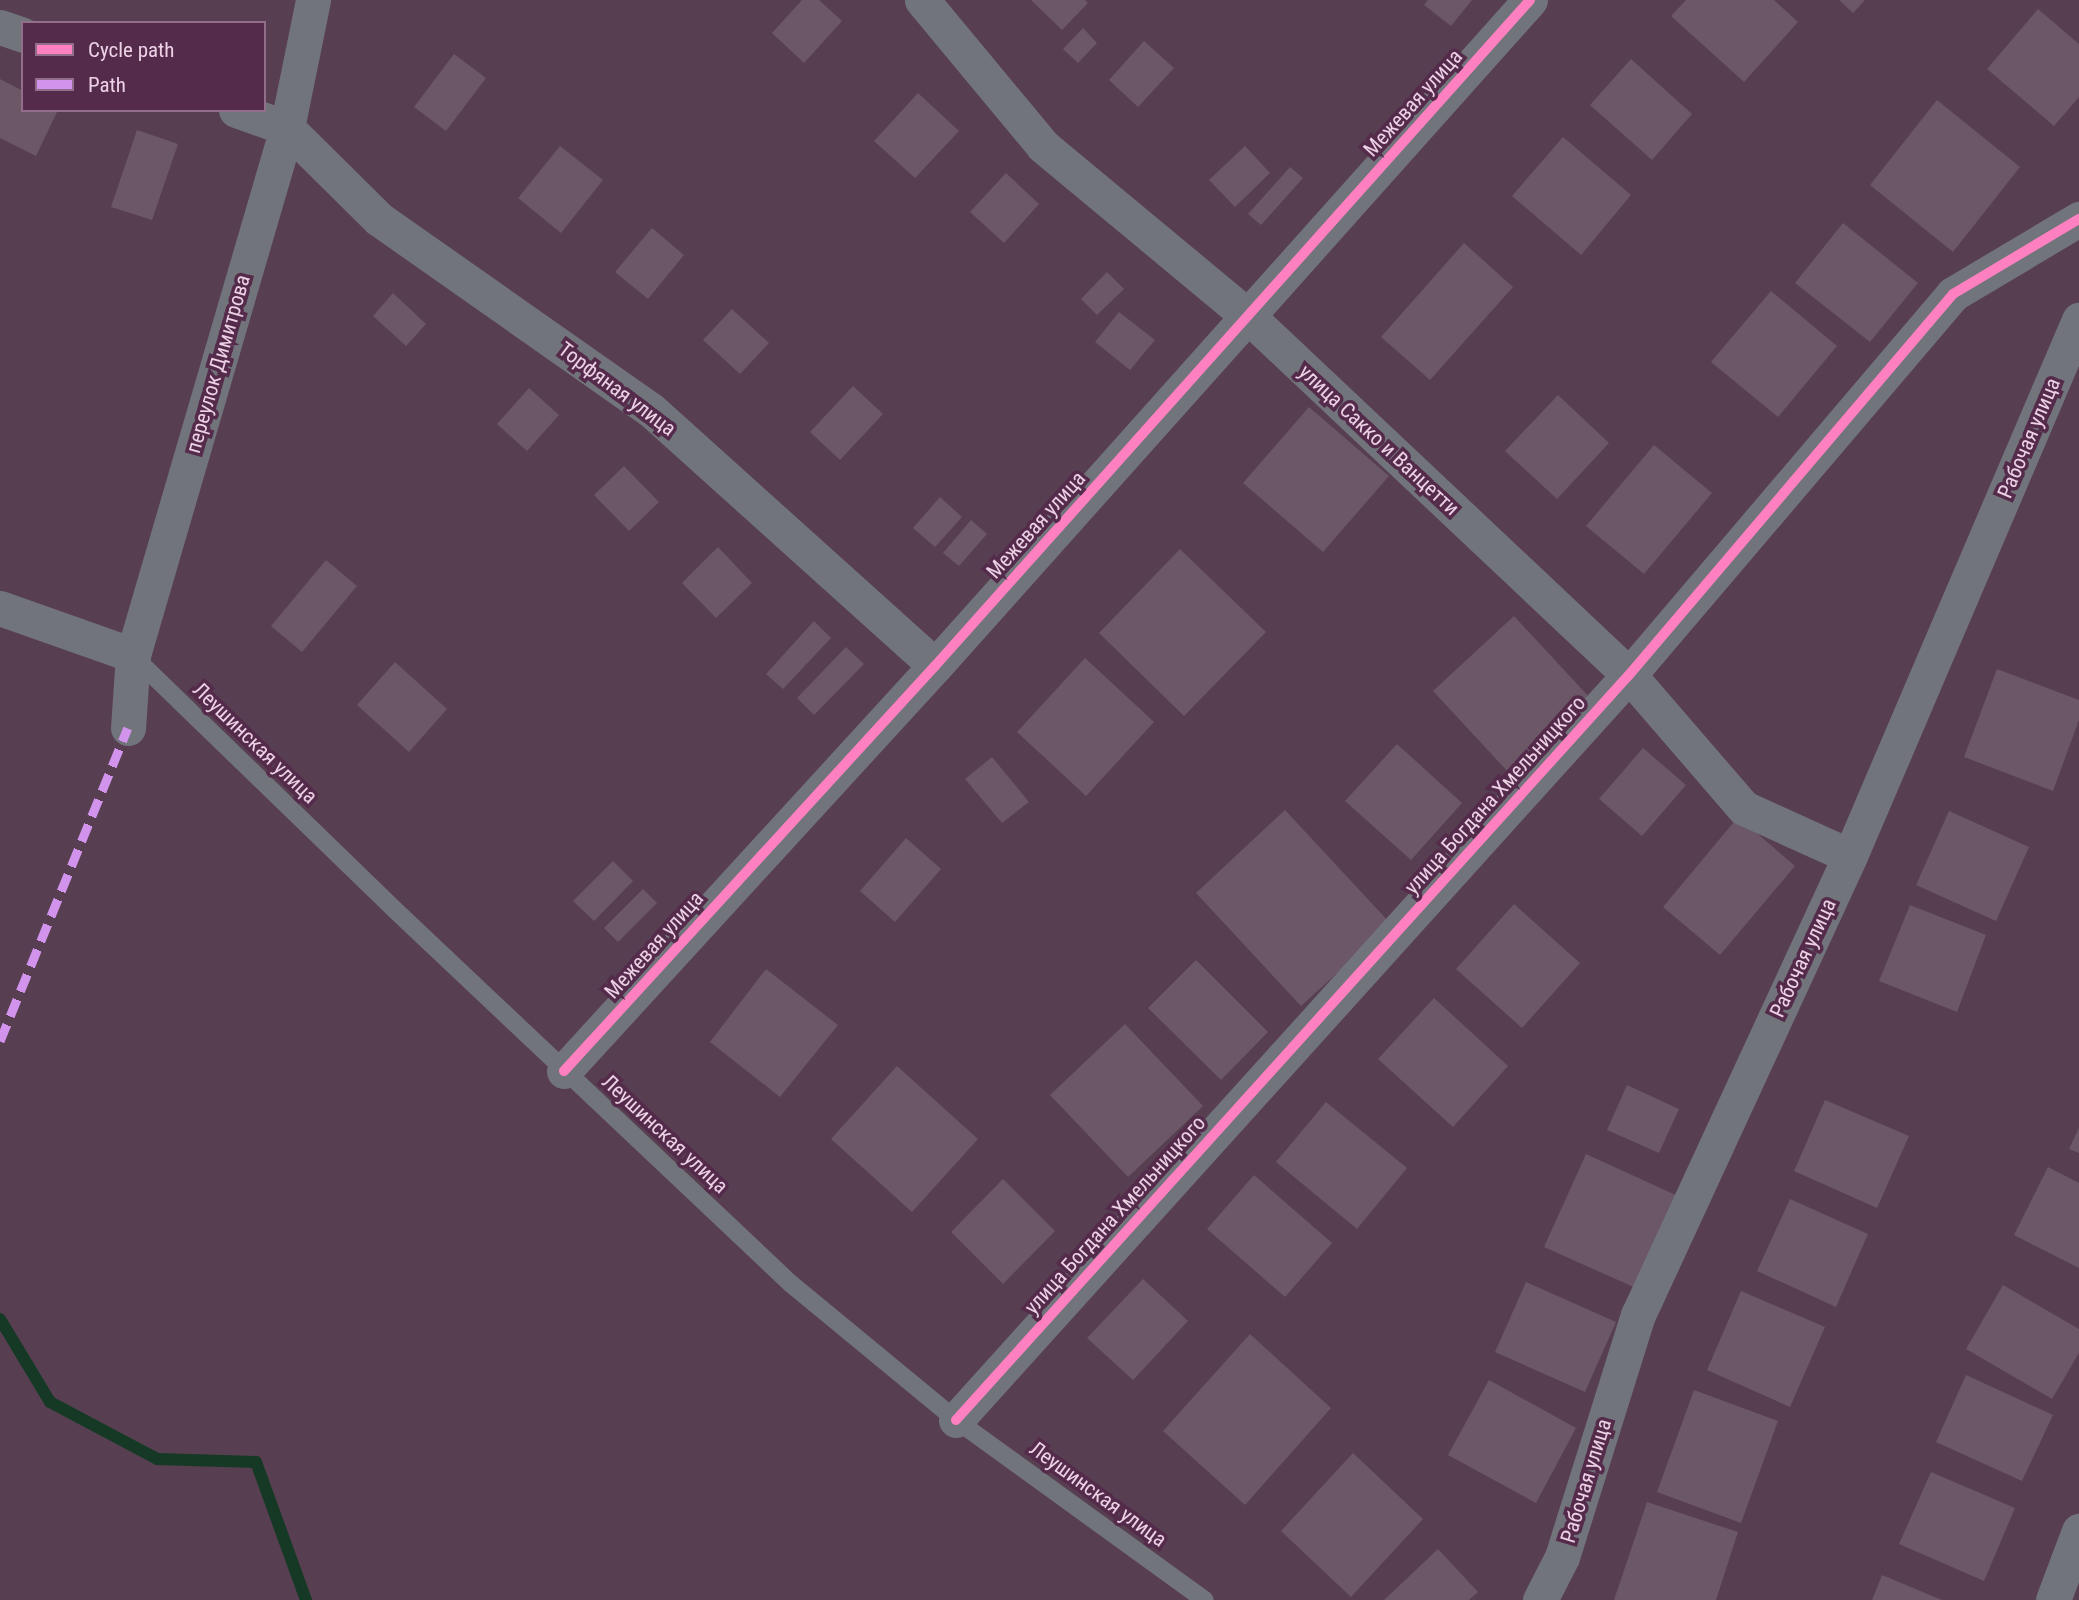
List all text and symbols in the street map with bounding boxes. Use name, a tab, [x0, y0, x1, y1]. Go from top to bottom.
legend	[21, 21, 266, 112]
text: Cycle path	[88, 38, 174, 62]
street label: Межевая улица	[1358, 44, 1468, 162]
text: Path	[88, 73, 126, 97]
street label: переулок Димитрова	[180, 272, 256, 456]
street label: Торфяная улица	[553, 337, 681, 441]
street label: улица Сакко и Ванцетти	[1294, 359, 1464, 521]
street label: Рабочая улица	[1992, 374, 2066, 502]
street label: Межевая улица	[981, 466, 1091, 584]
street label: Леушинская улица	[188, 677, 322, 809]
street label: улица Богдана Хмельницкого	[1399, 691, 1591, 899]
street label: Межевая улица	[599, 886, 709, 1004]
street label: Рабочая улица	[1764, 895, 1842, 1021]
street label: Леушинская улица	[597, 1069, 733, 1199]
street label: улица Богдана Хмельницкого	[1019, 1111, 1211, 1319]
street label: Рабочая улица	[1555, 1416, 1617, 1546]
street label: Леушинская улица	[1025, 1436, 1171, 1552]

